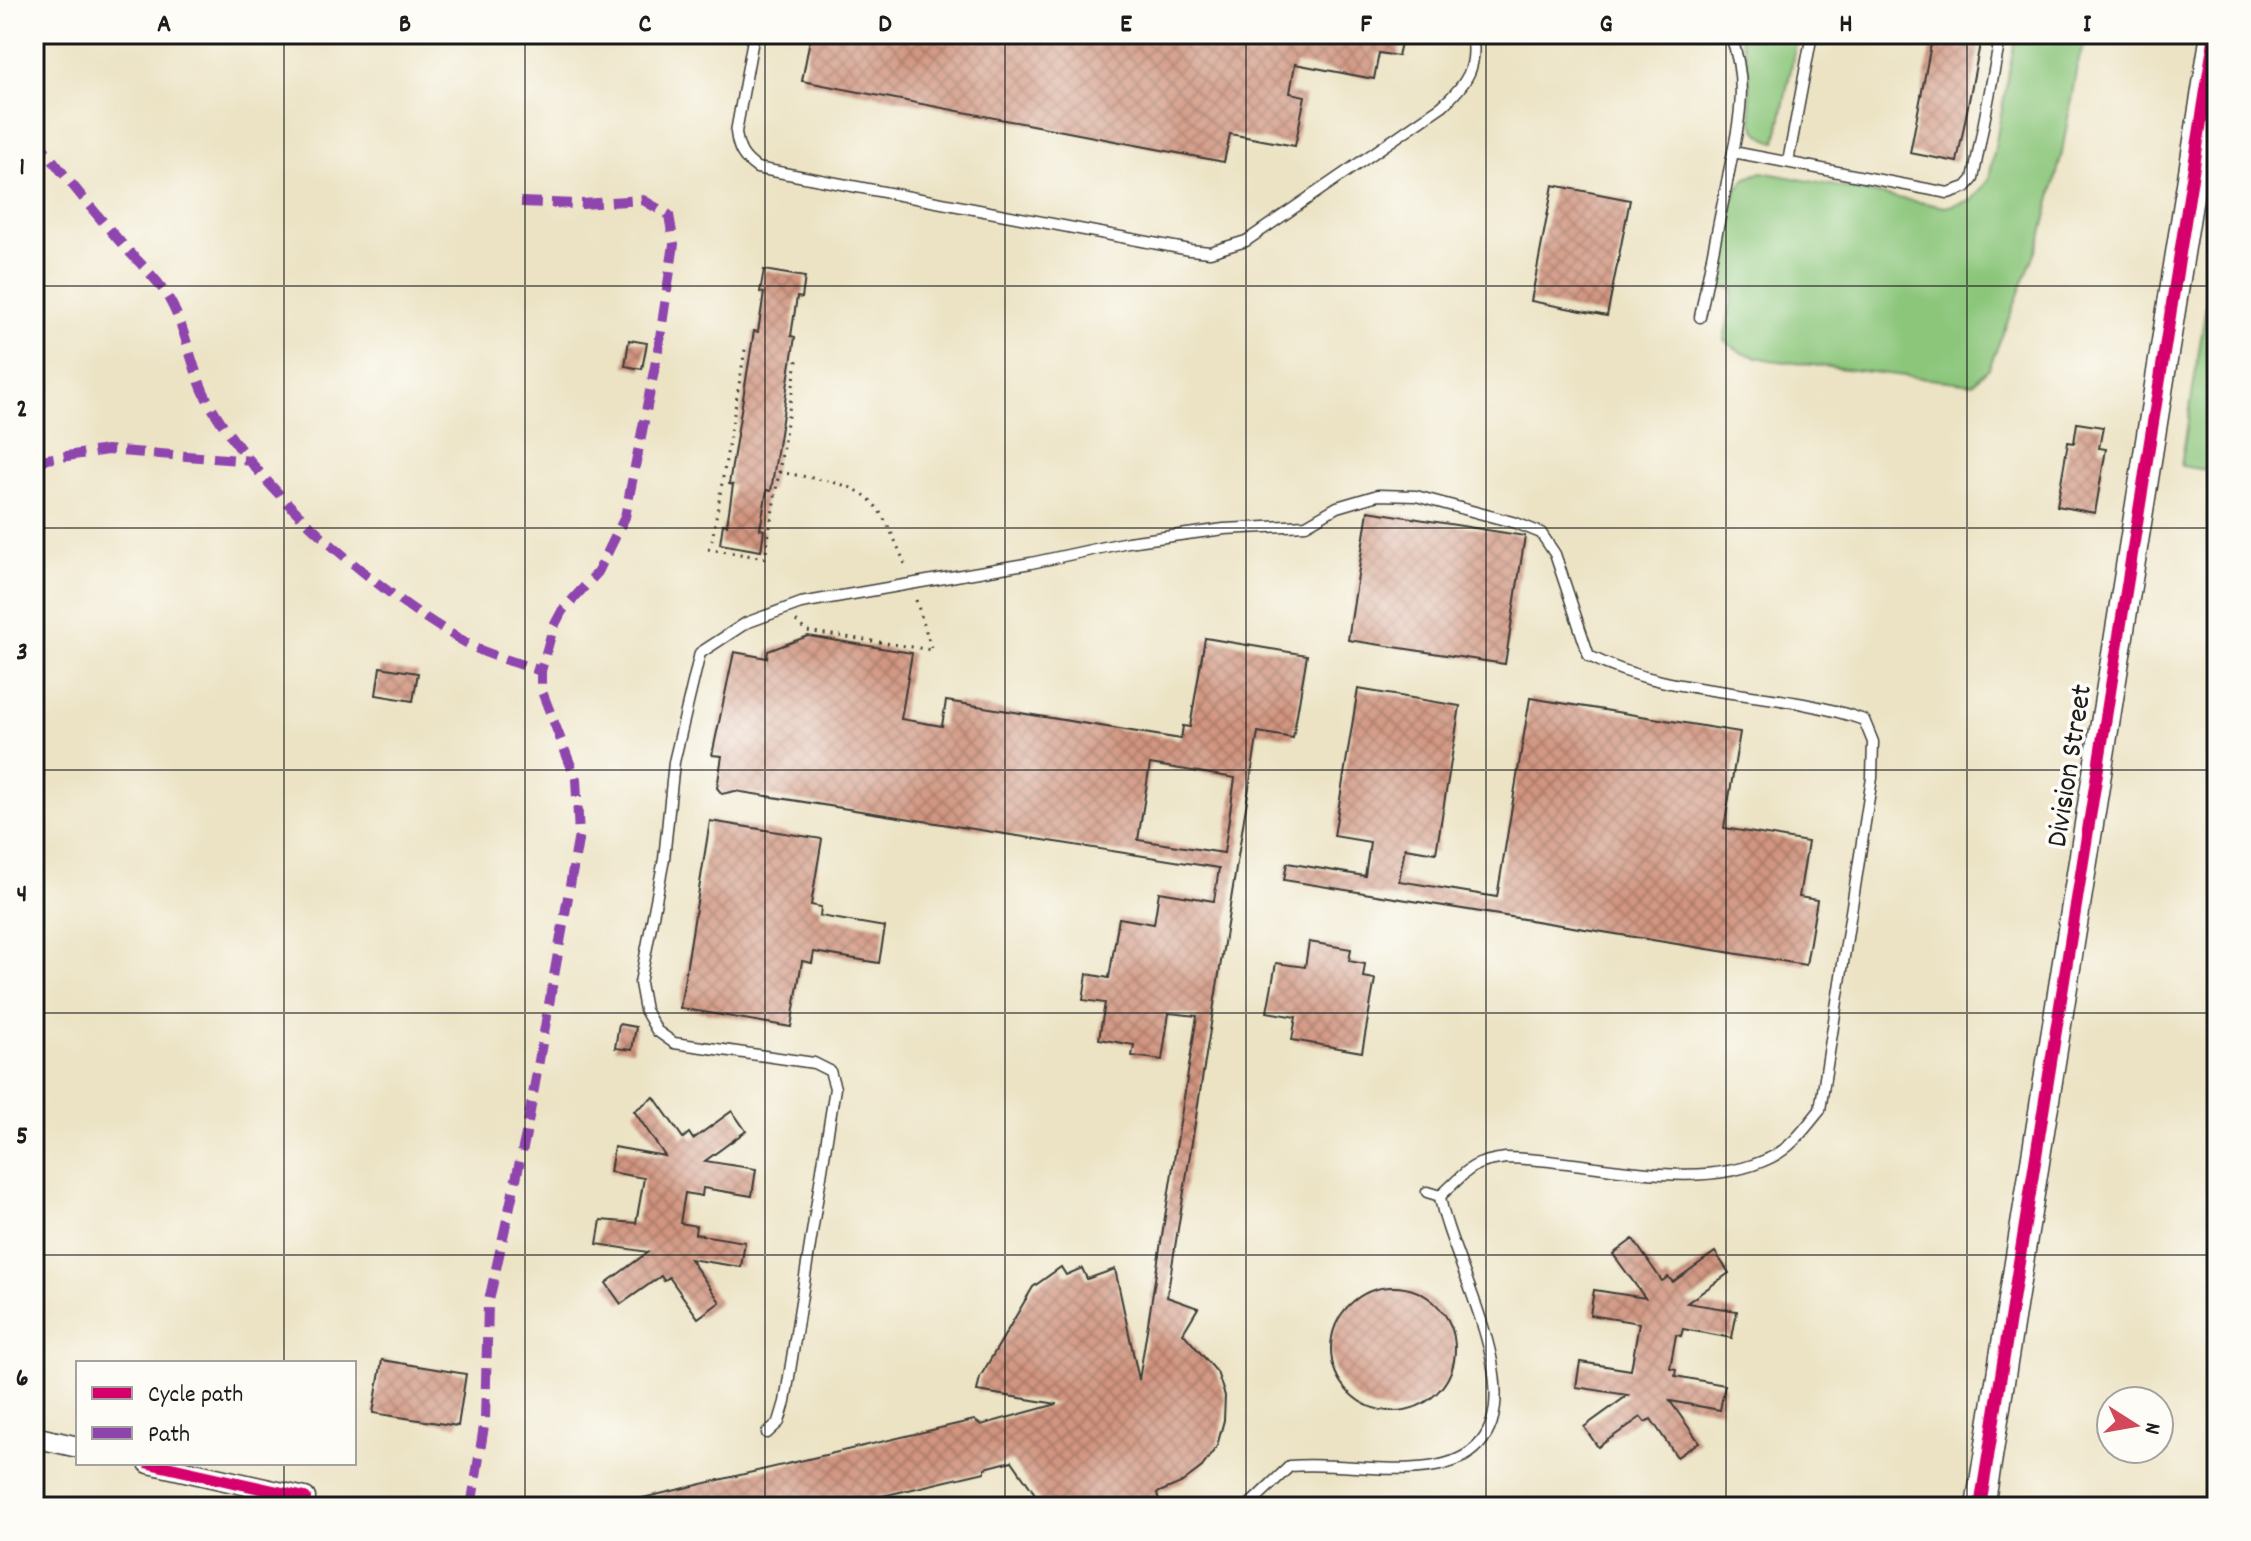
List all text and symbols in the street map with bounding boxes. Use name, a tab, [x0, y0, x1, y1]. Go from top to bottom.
text: A	[157, 7, 171, 44]
text: B	[399, 7, 411, 44]
text: C	[639, 7, 652, 44]
text: D	[878, 7, 892, 44]
text: E	[1120, 7, 1132, 44]
text: F	[1360, 7, 1372, 44]
text: G	[1599, 7, 1613, 44]
text: H	[1839, 7, 1853, 44]
text: I	[2083, 7, 2092, 44]
text: 1	[19, 150, 25, 187]
text: 2	[16, 392, 28, 429]
text: 3	[16, 635, 28, 672]
street label: Division Street	[2038, 682, 2106, 850]
text: 4	[17, 877, 27, 914]
text: 5	[16, 1119, 28, 1156]
text: 6	[16, 1361, 28, 1398]
legend	[76, 1361, 356, 1465]
text: Cycle path	[148, 1379, 243, 1413]
north arrow	[2095, 1385, 2175, 1465]
text: Path	[148, 1419, 190, 1453]
text: N	[2135, 1420, 2167, 1437]

